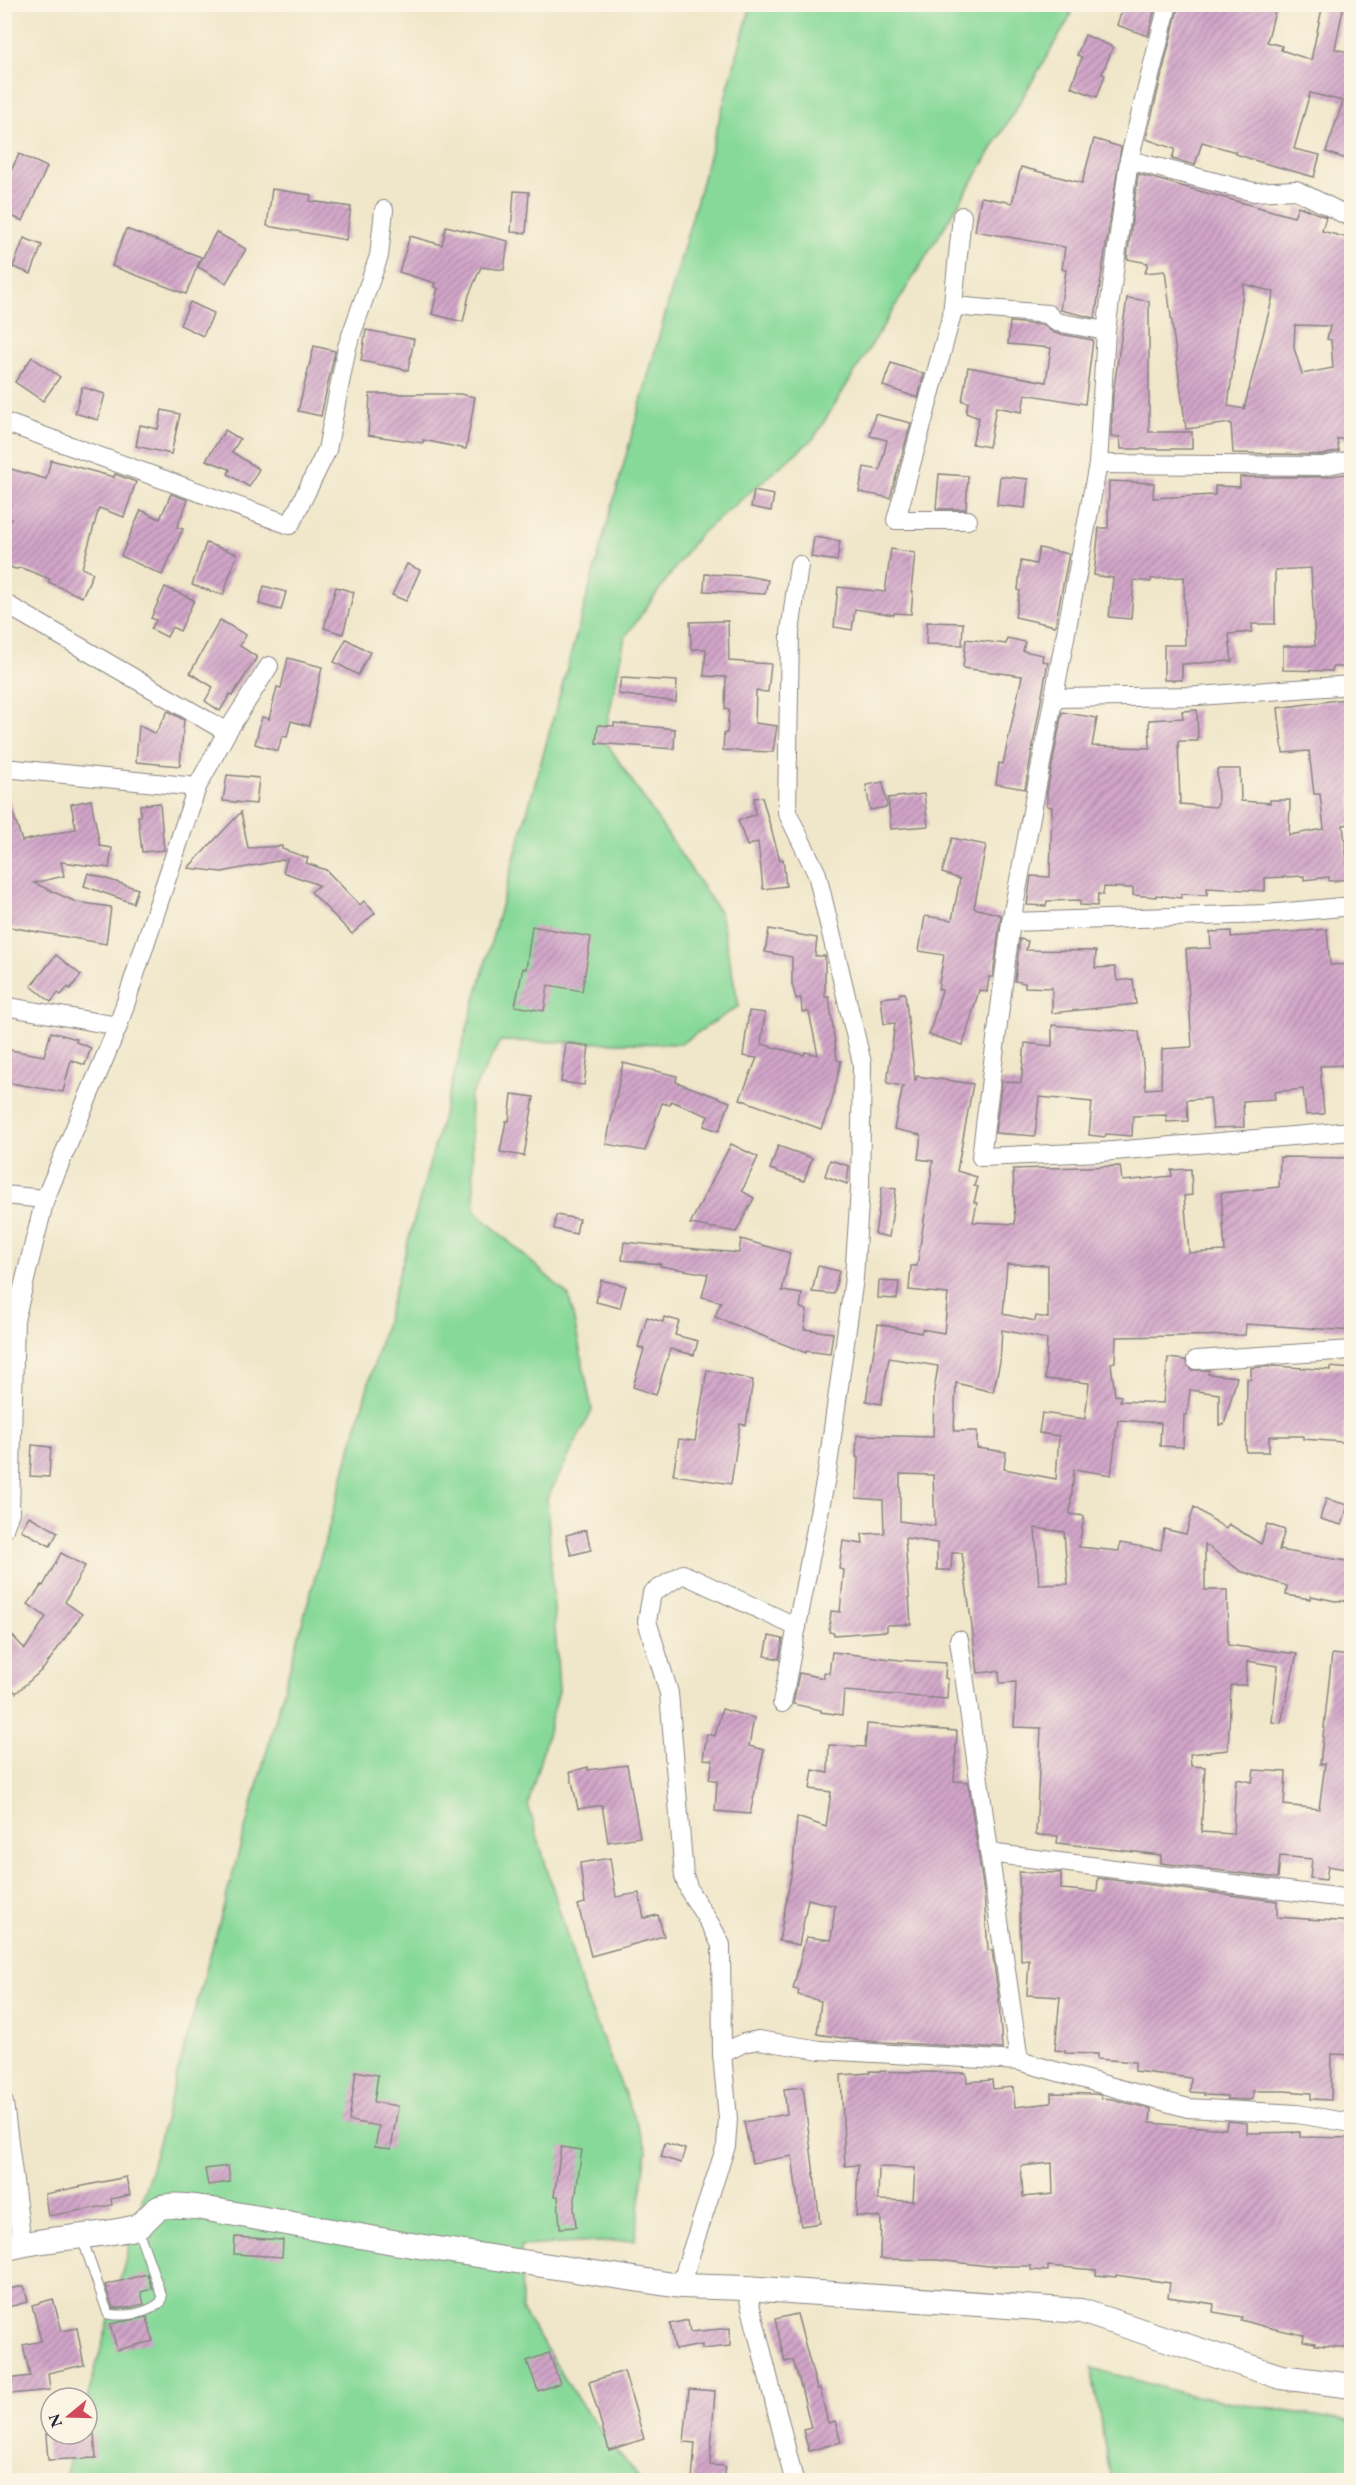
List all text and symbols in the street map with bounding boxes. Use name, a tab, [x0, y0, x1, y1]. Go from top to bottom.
north arrow	[39, 2386, 99, 2446]
text: N	[43, 2411, 67, 2430]

